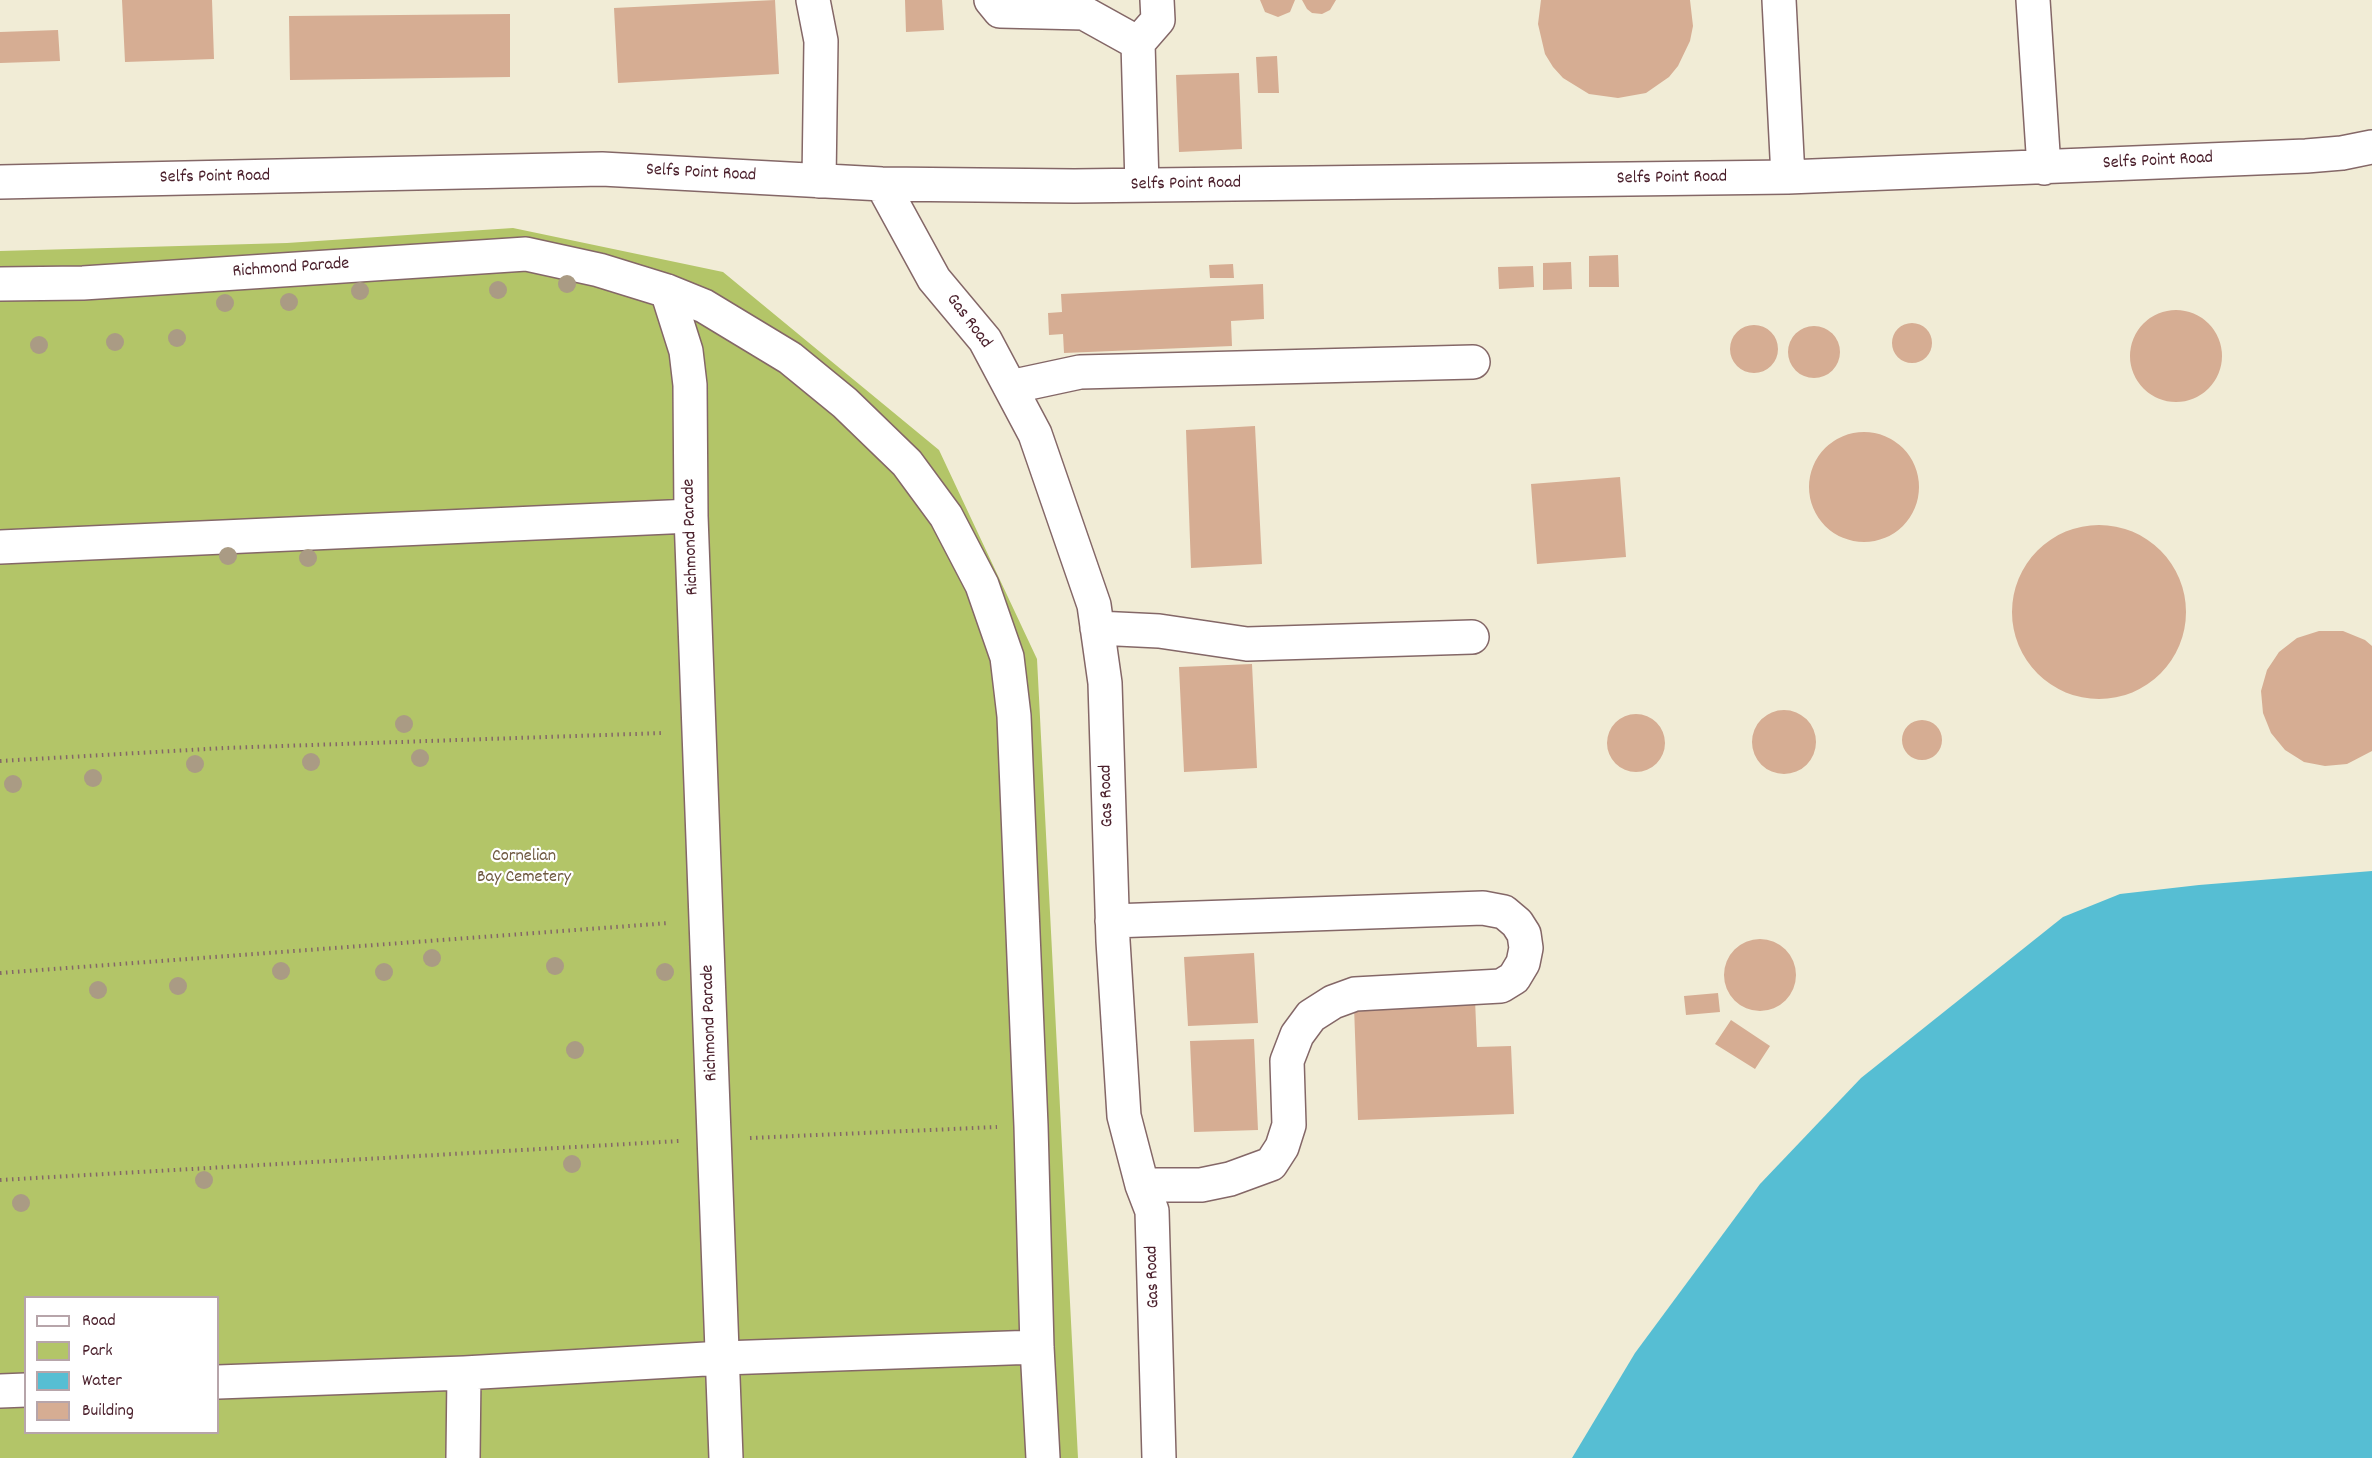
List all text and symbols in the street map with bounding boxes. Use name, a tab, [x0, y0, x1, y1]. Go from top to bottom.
street label: Selfs Point Road	[2102, 148, 2214, 176]
street label: Selfs Point Road	[645, 160, 757, 188]
street label: Selfs Point Road	[160, 166, 270, 190]
street label: Selfs Point Road	[1617, 167, 1727, 191]
street label: Selfs Point Road	[1131, 173, 1241, 197]
street label: Richmond Parade	[232, 254, 350, 284]
street label: Gas Road	[940, 290, 996, 354]
street label: Richmond Parade	[679, 478, 705, 596]
street label: Gas Road	[1096, 764, 1120, 828]
park label: Cornelian Bay Cemetery	[477, 847, 571, 890]
street label: Richmond Parade	[698, 964, 724, 1082]
street label: Gas Road	[1142, 1245, 1166, 1309]
legend	[24, 1296, 219, 1434]
text: Road	[82, 1309, 116, 1334]
text: Park	[82, 1339, 113, 1364]
text: Water	[82, 1369, 122, 1394]
text: Building	[82, 1399, 134, 1424]

